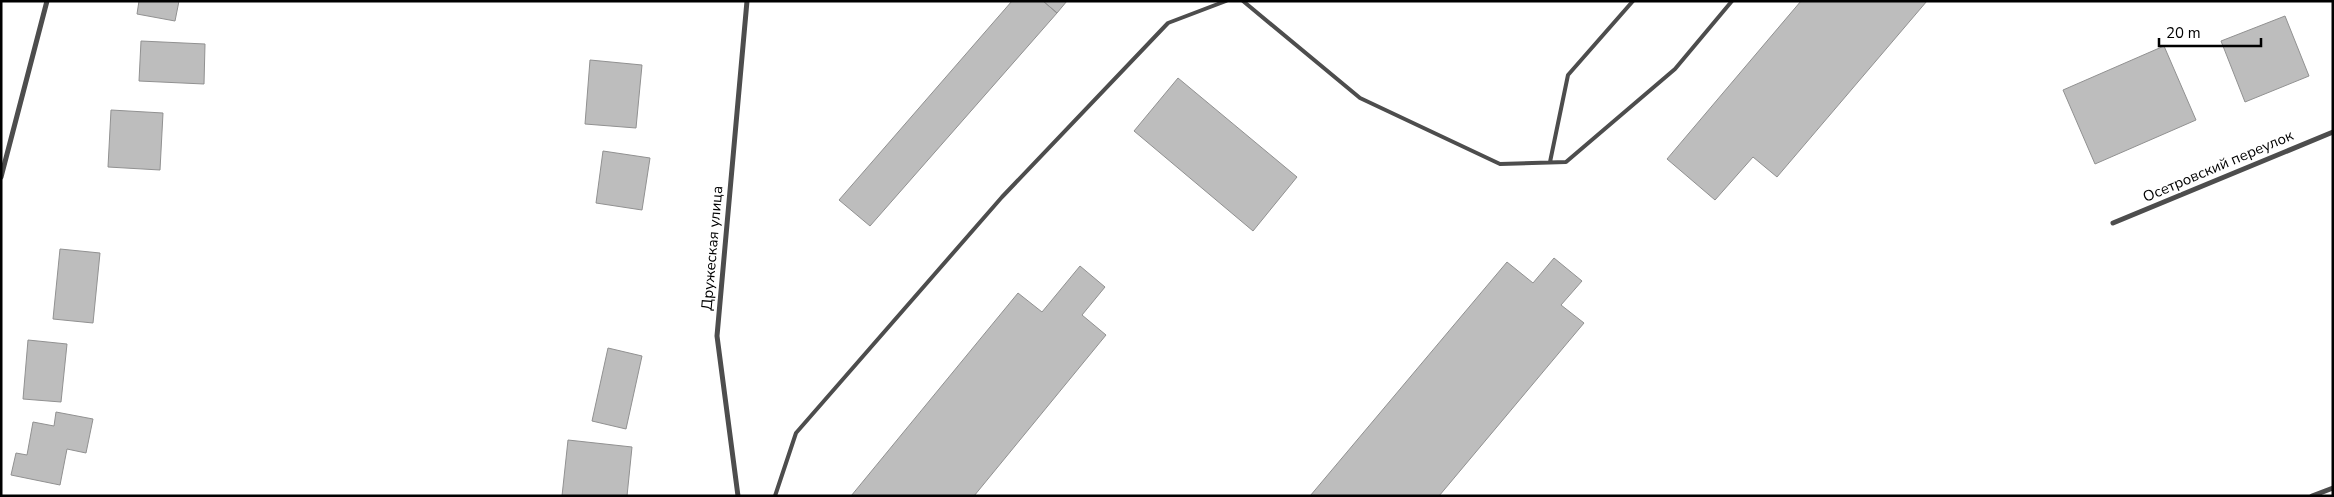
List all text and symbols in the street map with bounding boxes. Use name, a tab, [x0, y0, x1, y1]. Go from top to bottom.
scale bar	[2159, 15, 2262, 47]
text: 20 m	[2166, 23, 2201, 43]
street label: Осетровский переулок	[2140, 125, 2296, 207]
street label: Дружеская улица	[697, 185, 727, 311]

